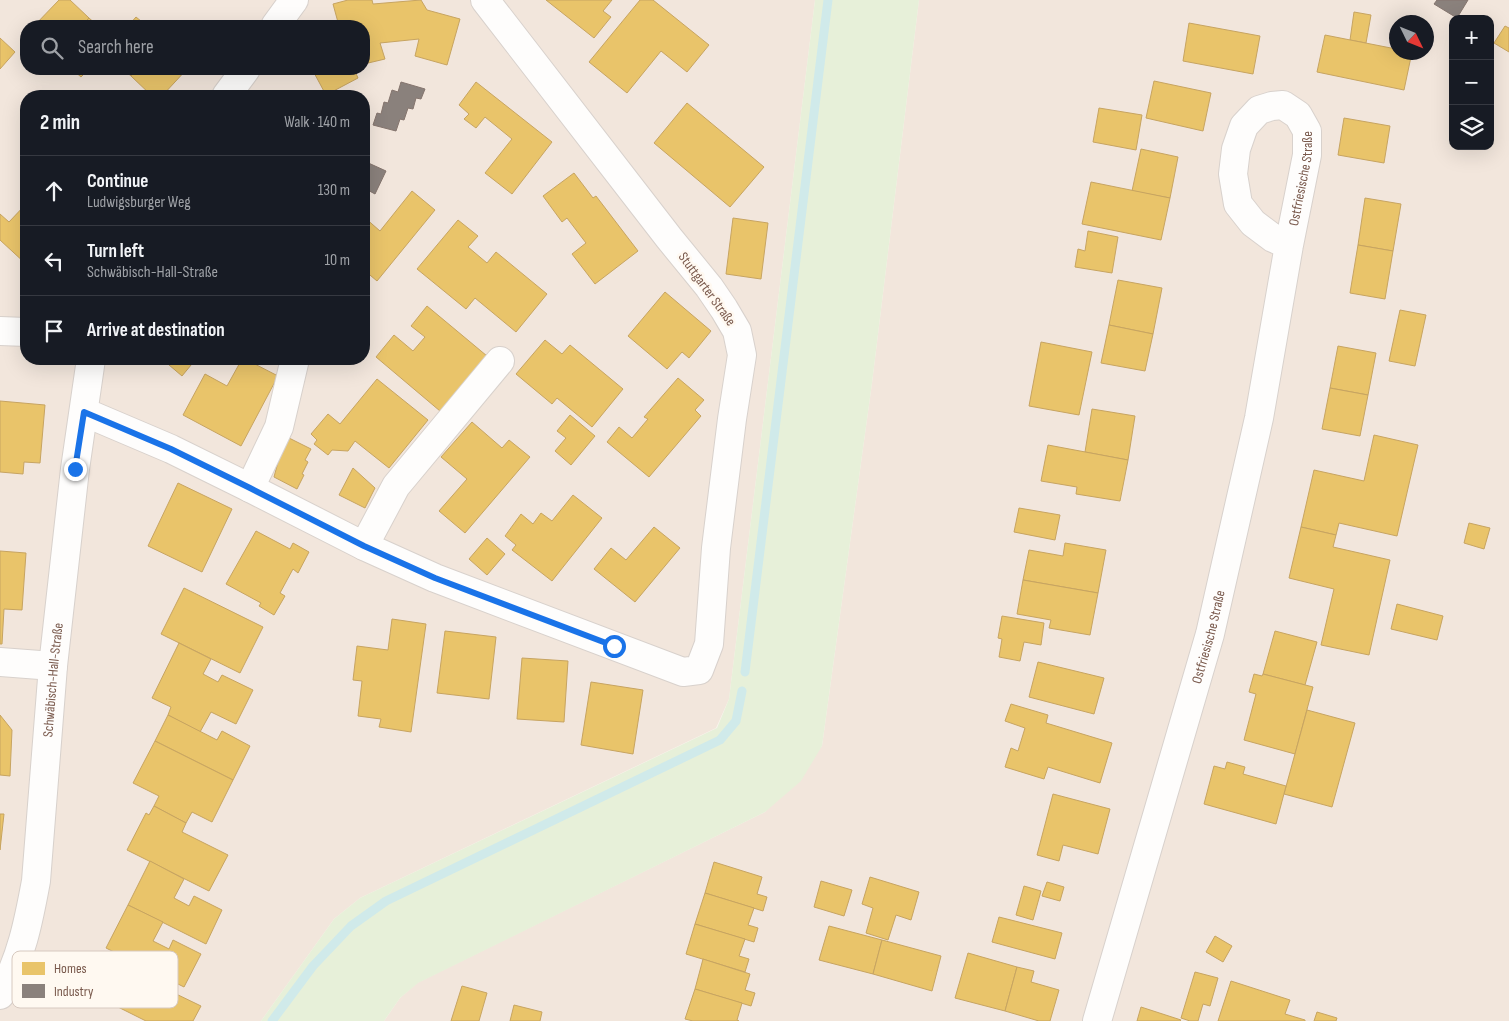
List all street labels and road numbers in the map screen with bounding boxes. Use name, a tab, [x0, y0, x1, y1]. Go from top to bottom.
street label: Ostfriesische Straße	[1285, 131, 1316, 227]
street label: Stuttgarter Straße	[675, 249, 739, 329]
street label: Ostfriesische Straße	[1188, 589, 1228, 685]
street label: Schwäbisch-Hall-Straße	[39, 622, 66, 738]

